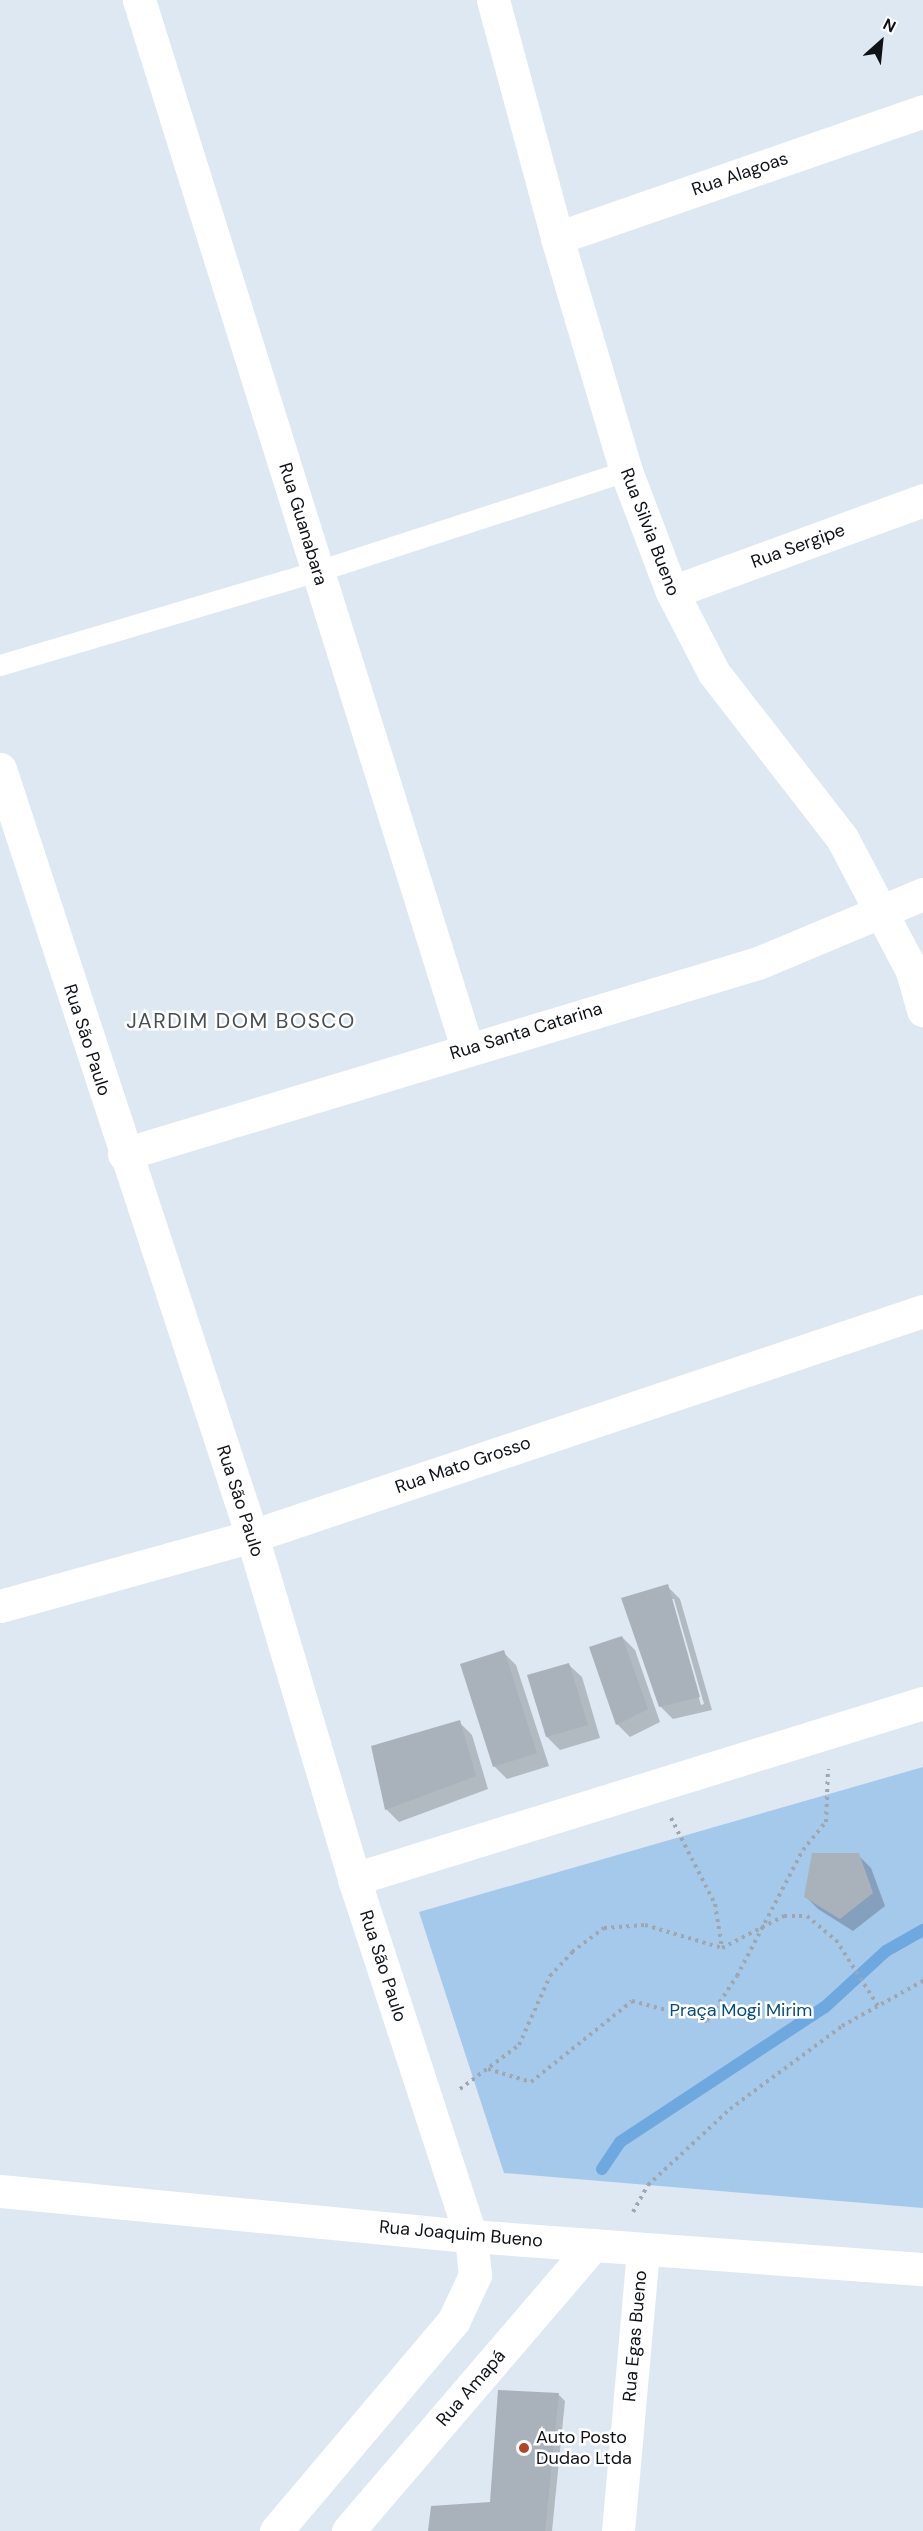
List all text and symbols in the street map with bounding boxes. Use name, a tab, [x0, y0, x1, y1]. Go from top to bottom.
north arrow	[851, 12, 911, 72]
text: N	[879, 14, 899, 38]
street label: Rua Alagoas	[689, 147, 791, 201]
street label: Rua Guanabara	[274, 460, 332, 588]
street label: Rua Silvia Bueno	[616, 465, 684, 599]
street label: Rua Sergipe	[748, 519, 848, 573]
street label: Rua São Paulo	[59, 981, 115, 1099]
street label: Rua Santa Catarina	[447, 998, 605, 1064]
district label: JARDIM DOM BOSCO	[126, 1008, 356, 1034]
street label: Rua Mato Grosso	[392, 1432, 534, 1498]
street label: Rua São Paulo	[212, 1442, 268, 1560]
street label: Rua São Paulo	[355, 1907, 411, 2025]
park label: Praça Mogi Mirim	[670, 1999, 812, 2021]
street label: Rua Joaquim Bueno	[378, 2216, 544, 2252]
street label: Rua Egas Bueno	[618, 2269, 652, 2403]
street label: Rua Amapá	[432, 2345, 510, 2431]
place label: Auto Posto Dudao Ltda	[536, 2427, 632, 2470]
marker: Auto Posto Dudao Ltda	[517, 2441, 531, 2455]

